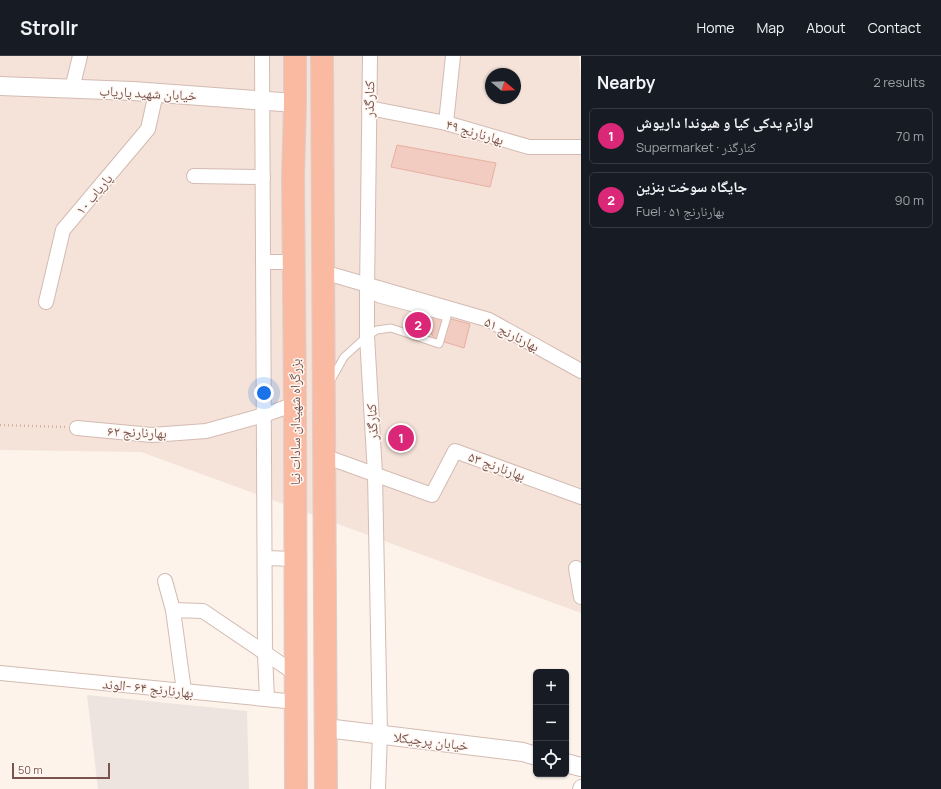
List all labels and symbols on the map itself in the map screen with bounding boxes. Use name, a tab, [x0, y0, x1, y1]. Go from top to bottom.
north arrow	[485, 68, 521, 104]
street label: خیابان شهید پاریاب	[99, 80, 197, 105]
street label: کنارگذر	[359, 80, 378, 119]
street label: بهارنارنج ۴۹	[444, 114, 506, 150]
street label: پاریاب ۱۰	[71, 169, 117, 218]
pin: 2	[405, 310, 431, 340]
street label: بهارنارنج ۵۱	[481, 312, 543, 356]
street label: بزرگراه شهیدان سادات نیا	[285, 359, 304, 485]
your location	[254, 383, 274, 403]
street label: کنارگذر	[361, 403, 382, 442]
street label: بهارنارنج ۶۲	[107, 421, 167, 443]
pin: 1	[388, 423, 414, 453]
street label: بهارنارنج ۵۳	[466, 446, 529, 486]
street label: بهارنارنج ۶۴ -الوند	[101, 673, 195, 703]
street label: خیابان پرچیکلا	[393, 726, 470, 755]
scale bar	[12, 761, 110, 780]

